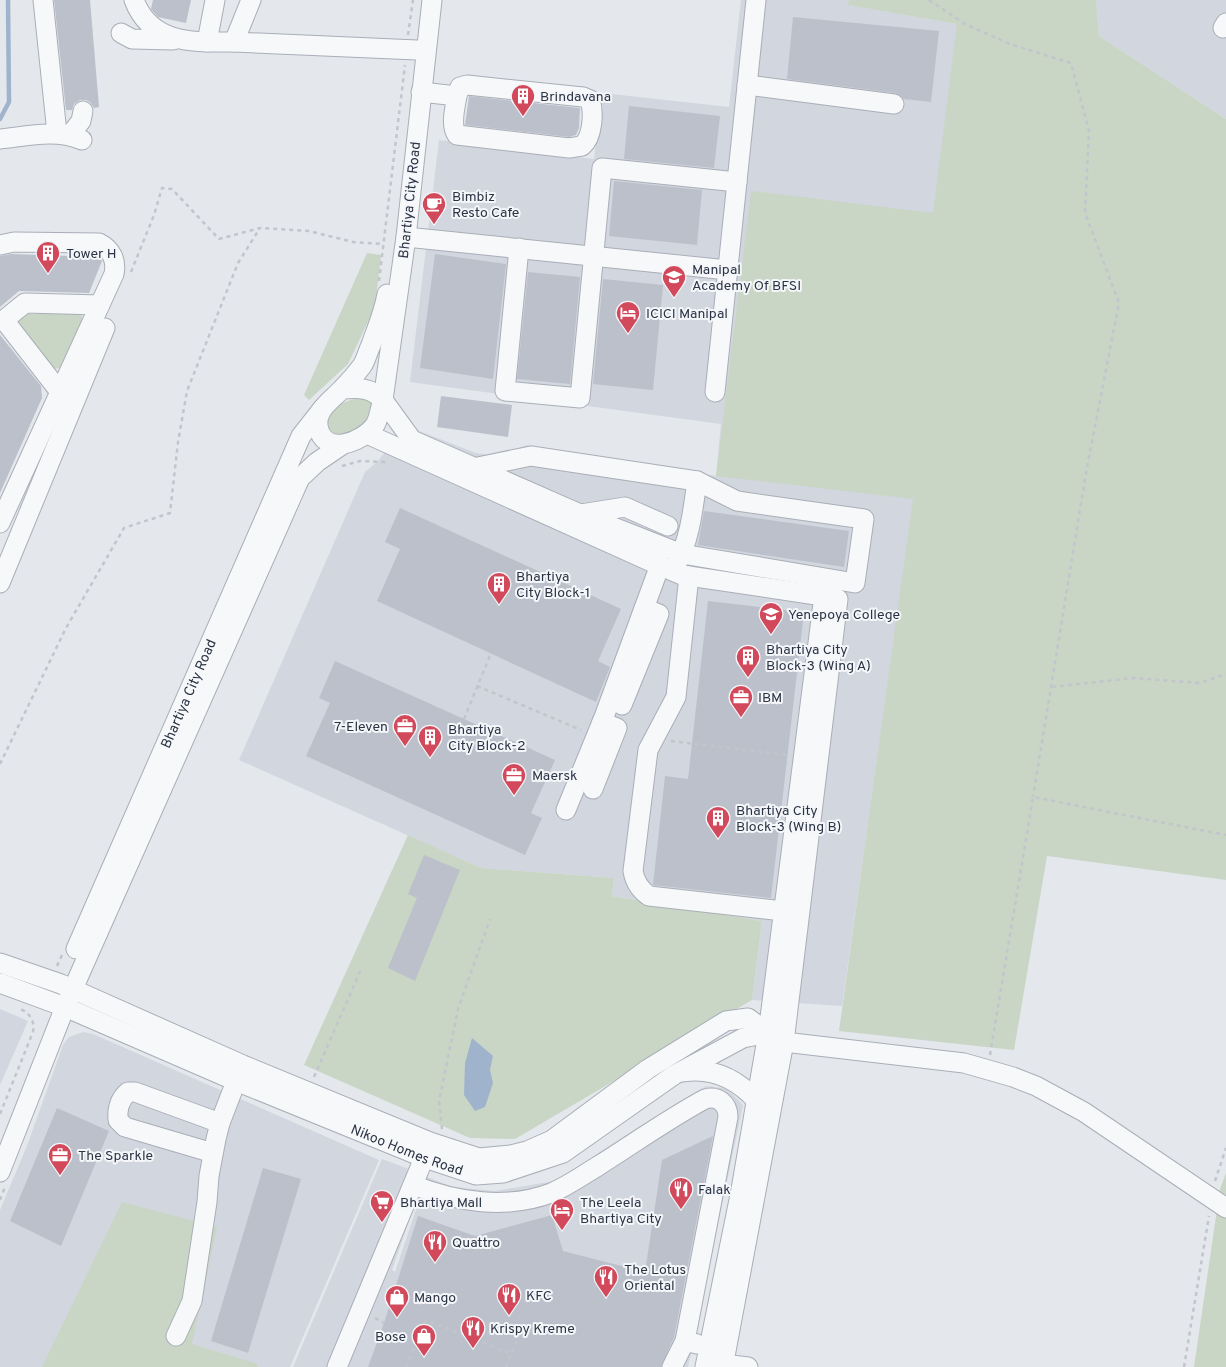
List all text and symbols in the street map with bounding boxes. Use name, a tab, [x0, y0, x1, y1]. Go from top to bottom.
building icon: Brindavana	[510, 83, 536, 117]
place label: Brindavana	[540, 89, 611, 106]
street label: Bhartiya City Road	[396, 141, 425, 259]
place label: Bimbiz Resto Cafe	[452, 189, 519, 222]
cafe icon: Bimbiz Resto Cafe	[421, 191, 447, 225]
building icon: Tower H	[35, 240, 61, 274]
place label: Tower H	[66, 246, 117, 263]
place label: Manipal Academy Of BFSI	[692, 262, 801, 295]
school or university icon: Manipal Academy Of BFSI	[661, 264, 687, 298]
hotel icon: ICICI Manipal	[615, 300, 641, 334]
place label: ICICI Manipal	[646, 306, 728, 323]
place label: Bhartiya City Block-1	[516, 569, 590, 602]
building icon: Bhartiya City Block-1	[486, 571, 512, 605]
school or university icon: Yenepoya College	[758, 601, 784, 635]
place label: Yenepoya College	[788, 607, 900, 624]
street label: Bhartiya City Road	[158, 637, 221, 751]
place label: Bhartiya City Block-3 (Wing A)	[766, 642, 871, 675]
building icon: Bhartiya City Block-3 (Wing A)	[735, 644, 761, 678]
office icon: IBM	[728, 684, 754, 718]
place label: IBM	[758, 690, 782, 707]
office icon: 7-Eleven	[392, 713, 418, 747]
place label: 7-Eleven	[334, 719, 388, 736]
place label: Bhartiya City Block-2	[448, 722, 525, 755]
building icon: Bhartiya City Block-2	[417, 724, 443, 758]
office icon: Maersk	[501, 762, 527, 796]
place label: Maersk	[532, 768, 577, 785]
place label: Bhartiya City Block-3 (Wing B)	[736, 803, 841, 836]
building icon: Bhartiya City Block-3 (Wing B)	[705, 805, 731, 839]
street label: Nikoo Homes Road	[348, 1122, 465, 1180]
office icon: The Sparkle	[47, 1142, 73, 1176]
place label: The Sparkle	[78, 1148, 153, 1165]
restaurant icon: Falak	[668, 1176, 694, 1210]
place label: Falak	[698, 1182, 731, 1199]
supermarket icon: Bhartiya Mall	[369, 1189, 395, 1223]
place label: Bhartiya Mall	[400, 1195, 482, 1212]
place label: The Leela Bhartiya City	[580, 1195, 662, 1228]
hotel icon: The Leela Bhartiya City	[549, 1197, 575, 1231]
restaurant icon: Quattro	[422, 1229, 448, 1263]
place label: Quattro	[452, 1235, 500, 1252]
place label: The Lotus Oriental	[624, 1262, 686, 1295]
restaurant icon: The Lotus Oriental	[593, 1264, 619, 1298]
restaurant icon: KFC	[496, 1282, 522, 1316]
shop icon: Mango	[384, 1284, 410, 1318]
place label: KFC	[526, 1288, 552, 1305]
place label: Mango	[414, 1290, 456, 1307]
restaurant icon: Krispy Kreme	[460, 1315, 486, 1349]
place label: Krispy Kreme	[490, 1321, 575, 1338]
shop icon: Bose	[411, 1323, 437, 1357]
place label: Bose	[375, 1329, 406, 1346]

